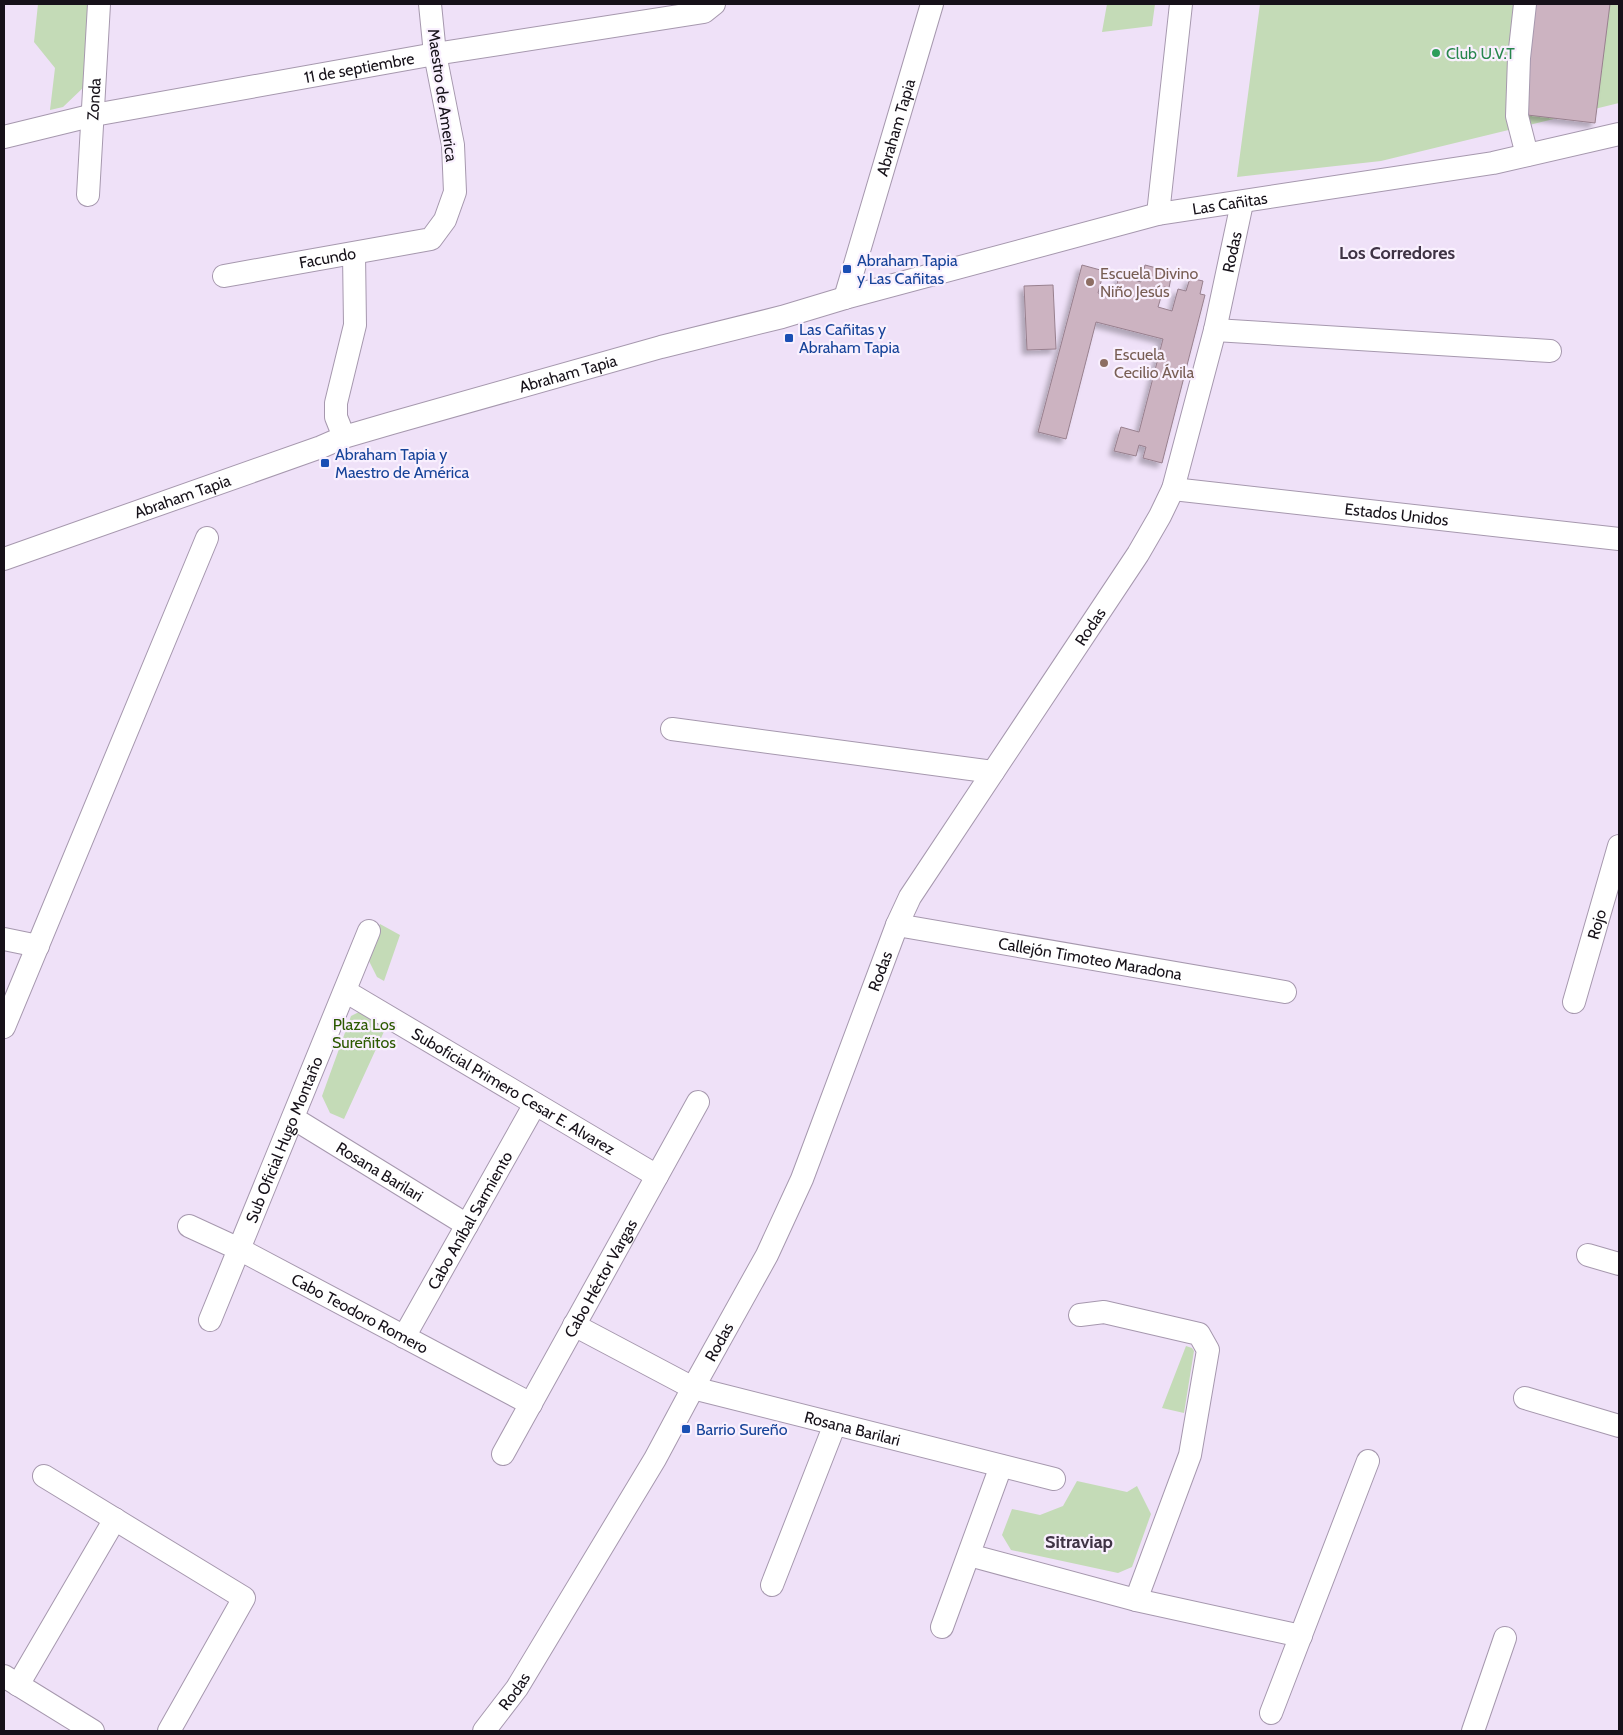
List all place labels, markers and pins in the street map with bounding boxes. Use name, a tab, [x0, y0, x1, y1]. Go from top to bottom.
place label: Club U.V.T	[1446, 44, 1515, 63]
marker: Club U.V.T	[1430, 47, 1442, 59]
place label: Abraham Tapia y Las Cañitas	[857, 251, 958, 288]
marker: Abraham Tapia y Las Cañitas	[841, 263, 853, 275]
place label: Escuela Divino Niño Jesús	[1100, 264, 1198, 301]
marker: Escuela Divino Niño Jesús	[1084, 276, 1096, 288]
place label: Las Cañitas y Abraham Tapia	[799, 320, 900, 357]
marker: Las Cañitas y Abraham Tapia	[783, 332, 795, 344]
place label: Escuela Cecilio Ávila	[1114, 345, 1194, 382]
marker: Escuela Cecilio Ávila	[1098, 357, 1110, 369]
place label: Abraham Tapia y Maestro de América	[335, 445, 469, 482]
marker: Abraham Tapia y Maestro de América	[319, 457, 331, 469]
place label: Barrio Sureño	[696, 1420, 788, 1439]
marker: Barrio Sureño	[680, 1423, 692, 1435]

